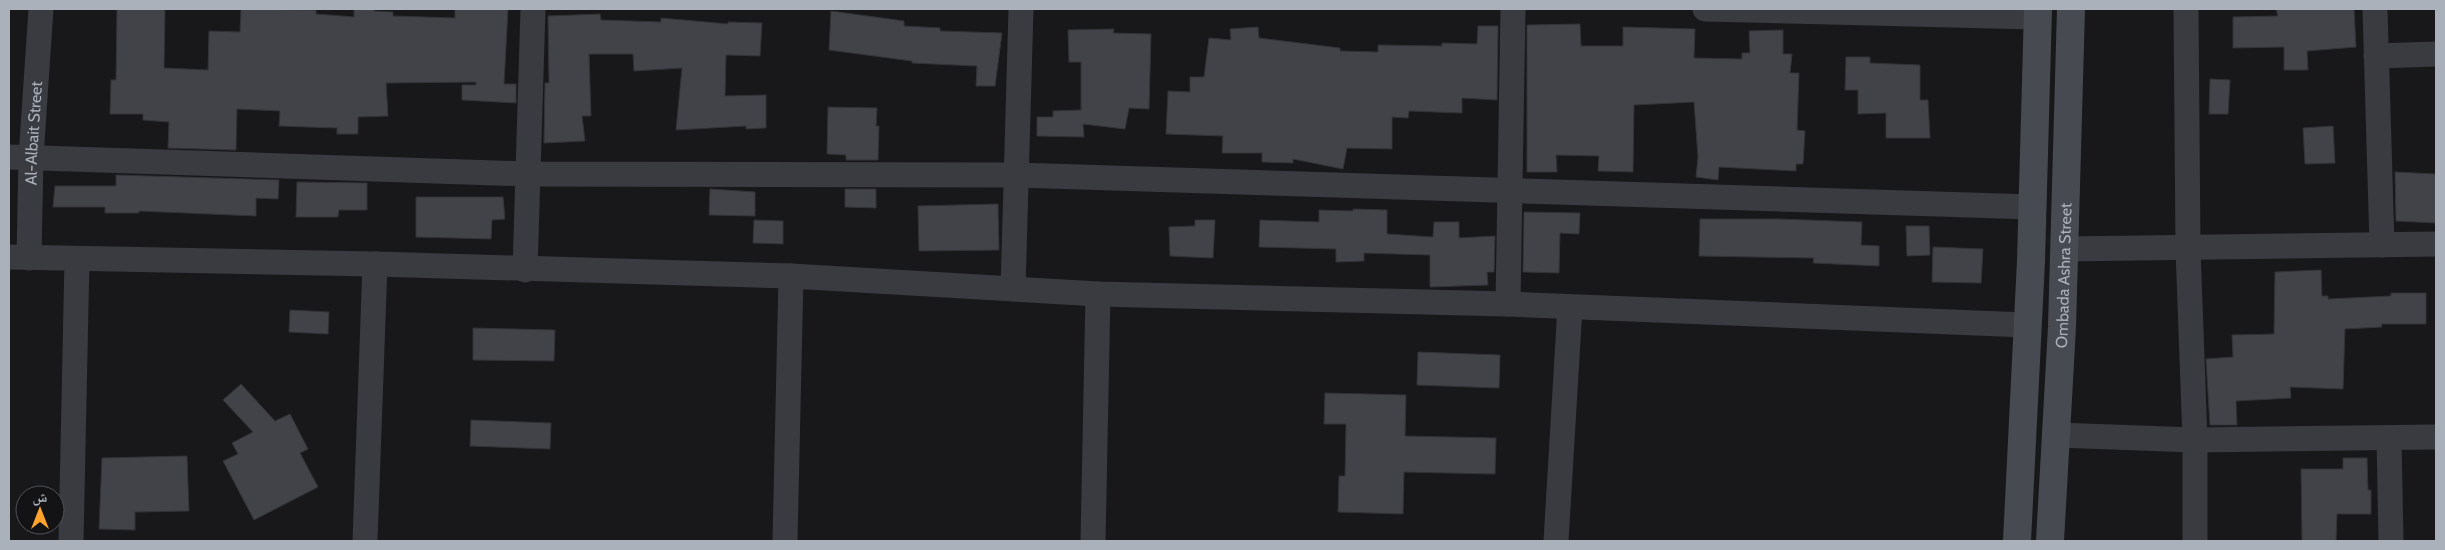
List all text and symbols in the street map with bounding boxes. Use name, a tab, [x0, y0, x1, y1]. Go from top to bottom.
street label: Al-Albait Street	[21, 80, 46, 185]
street label: Ombada Ashra Street	[2051, 202, 2075, 349]
north arrow	[15, 485, 65, 535]
text: ش	[33, 488, 48, 506]

